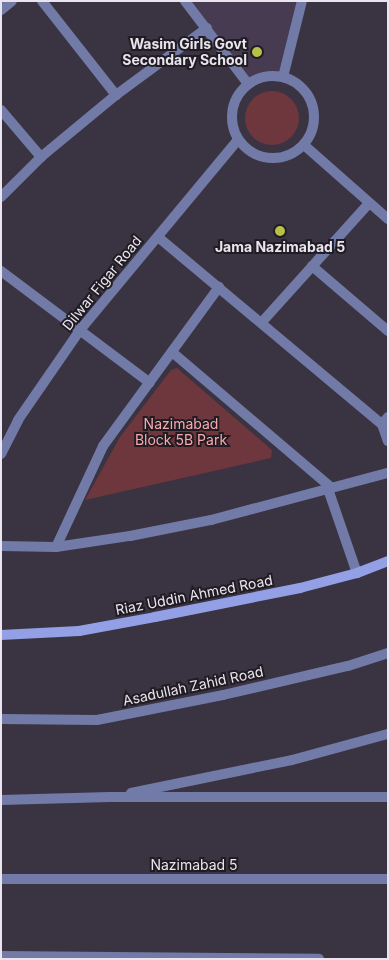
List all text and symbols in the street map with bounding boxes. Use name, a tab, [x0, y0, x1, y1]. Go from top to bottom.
place label: Wasim Girls Govt Secondary School	[122, 36, 247, 68]
marker: Wasim Girls Govt Secondary School	[251, 46, 263, 58]
marker: Jama Nazimabad 5	[274, 225, 286, 237]
street label: Dilwar Figar Road	[59, 232, 145, 334]
place label: Jama Nazimabad 5	[215, 239, 345, 255]
park label: Nazimabad Block 5B Park	[135, 416, 227, 448]
street label: Riaz Uddin Ahmed Road	[114, 572, 274, 618]
street label: Asadullah Zahid Road	[121, 663, 265, 709]
street label: Nazimabad 5	[150, 857, 238, 873]

